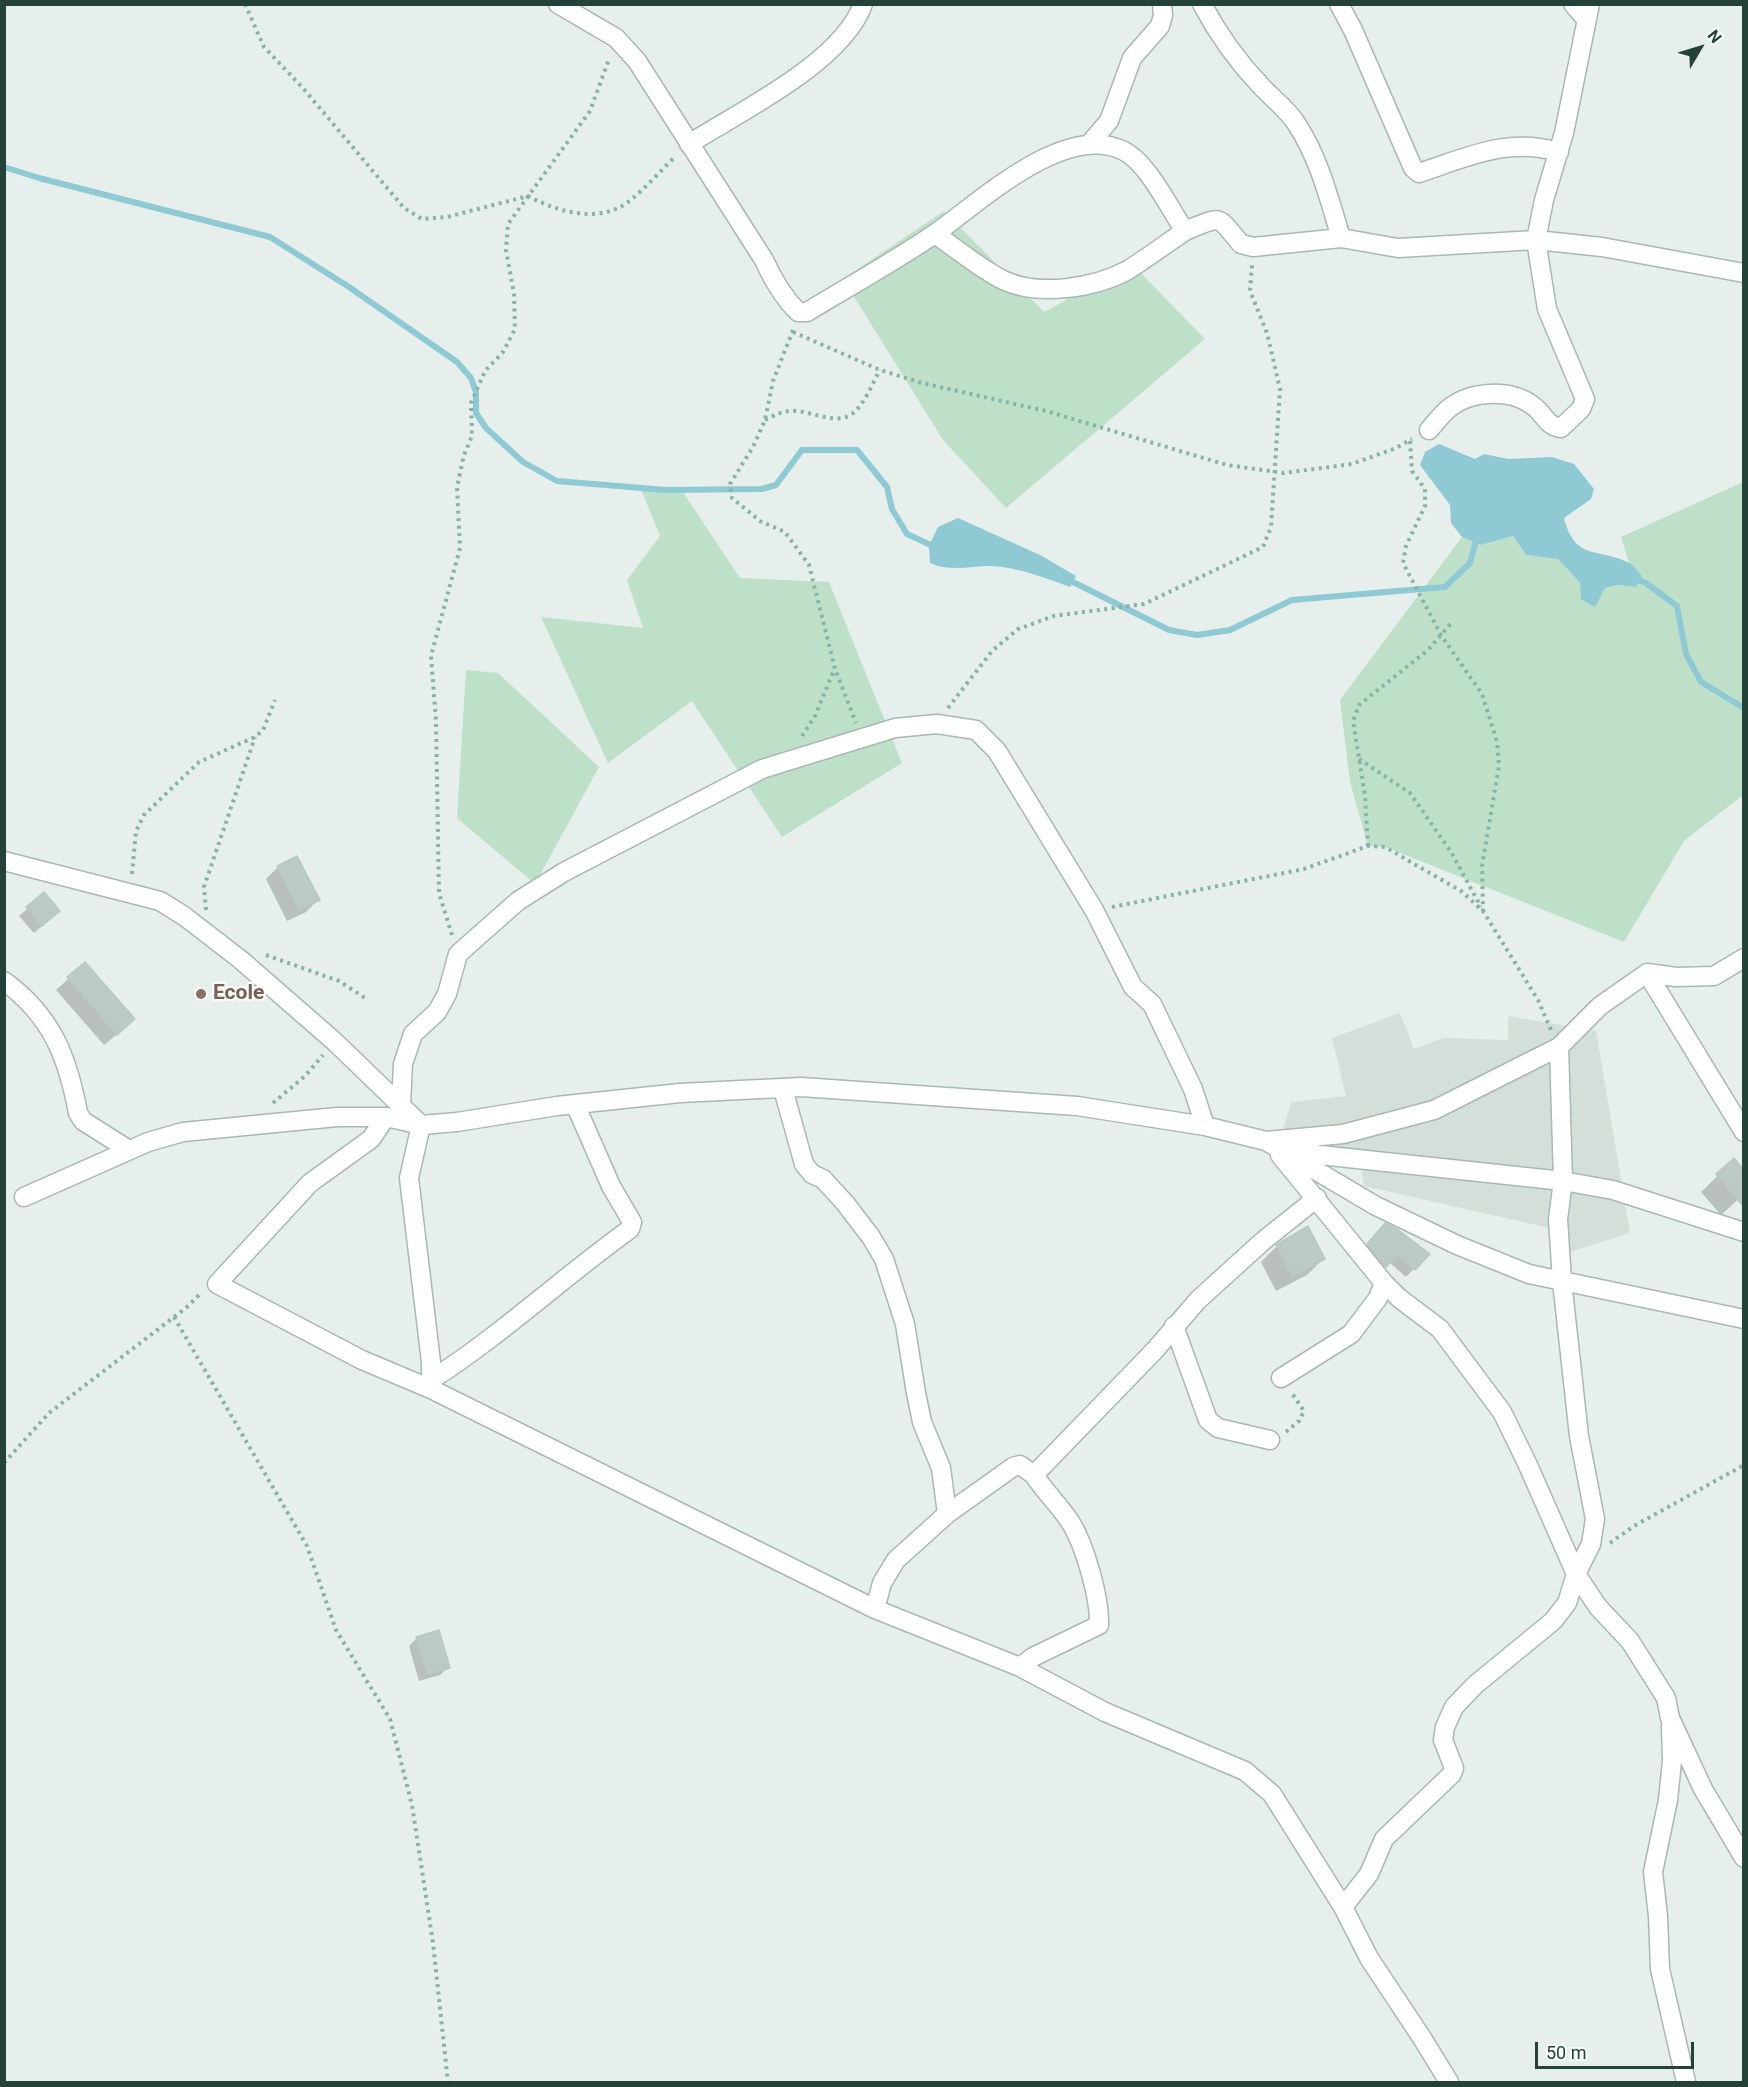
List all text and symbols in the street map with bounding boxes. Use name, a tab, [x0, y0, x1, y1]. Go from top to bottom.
north arrow	[1670, 18, 1730, 78]
text: N	[1704, 26, 1726, 47]
place label: Ecole	[213, 981, 264, 1007]
marker: Ecole	[194, 987, 208, 1001]
scale bar	[1538, 2030, 1697, 2068]
text: 50 m	[1546, 2042, 1586, 2063]

